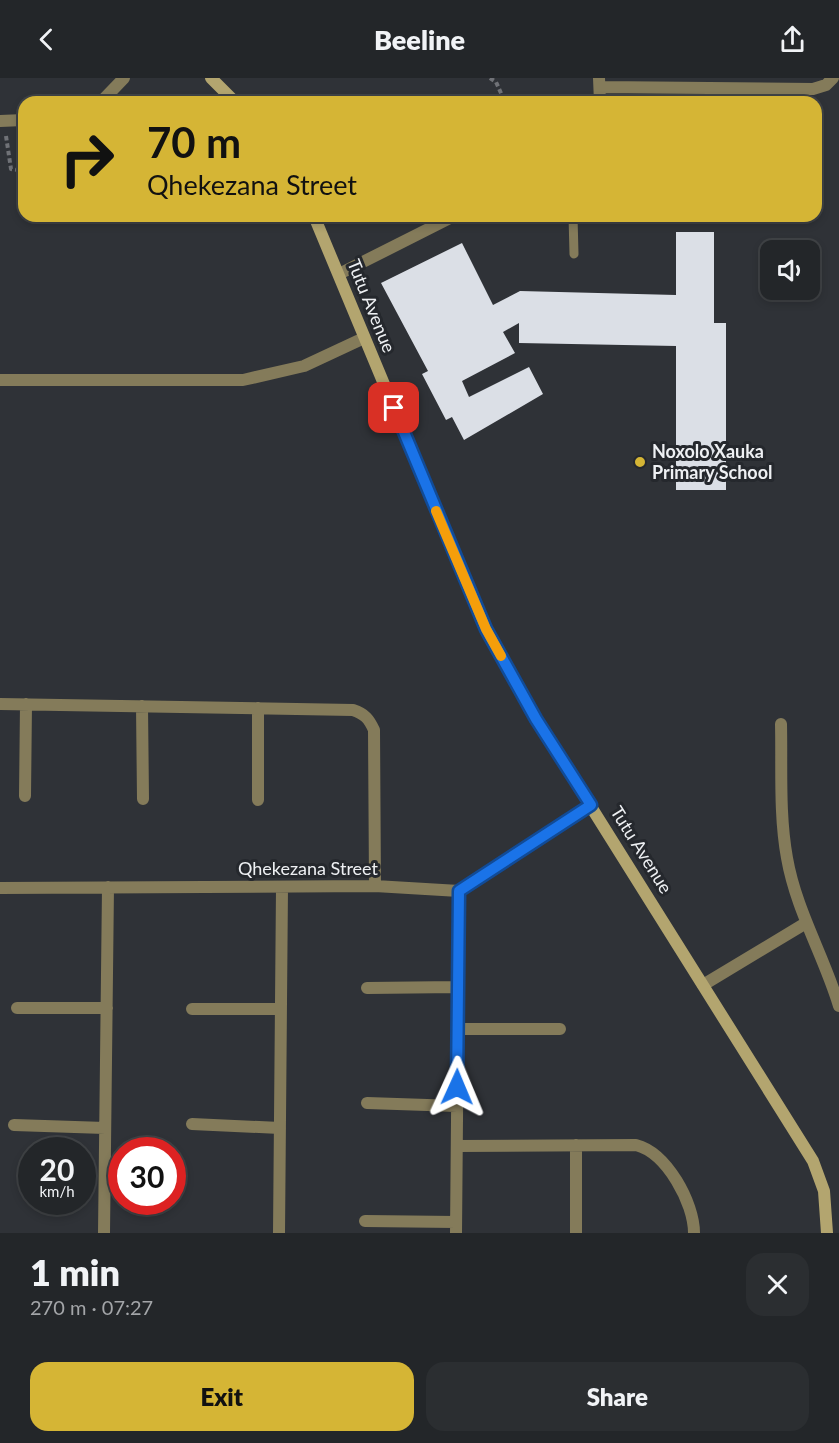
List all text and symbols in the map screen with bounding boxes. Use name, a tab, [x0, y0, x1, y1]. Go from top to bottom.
icon: back	[30, 23, 63, 56]
text: Beeline	[374, 23, 465, 56]
icon: share	[776, 23, 809, 56]
text: 70 m	[147, 117, 241, 167]
icon: right	[48, 120, 126, 198]
text: Qhekezana Street	[147, 168, 357, 201]
map controls	[760, 240, 820, 300]
button: sound	[760, 240, 820, 300]
street label: Tutu Avenue	[343, 256, 401, 356]
pin	[368, 382, 419, 433]
icon: arrive	[377, 391, 410, 424]
place label: Noxolo Xauka Primary School	[652, 440, 772, 483]
marker: Noxolo Xauka Primary School	[633, 455, 647, 469]
street label: Tutu Avenue	[606, 802, 677, 897]
street label: Qhekezana Street	[238, 857, 379, 879]
position arrow	[425, 1055, 489, 1119]
speed limit sign: 30	[108, 1137, 186, 1215]
text: 20	[40, 1151, 74, 1187]
text: km/h	[39, 1182, 75, 1200]
text: 1 min	[30, 1250, 120, 1294]
button: close	[746, 1253, 809, 1316]
text: 270 m · 07:27	[30, 1295, 153, 1319]
button: Exit	[30, 1362, 414, 1431]
button: Share	[426, 1362, 809, 1431]

